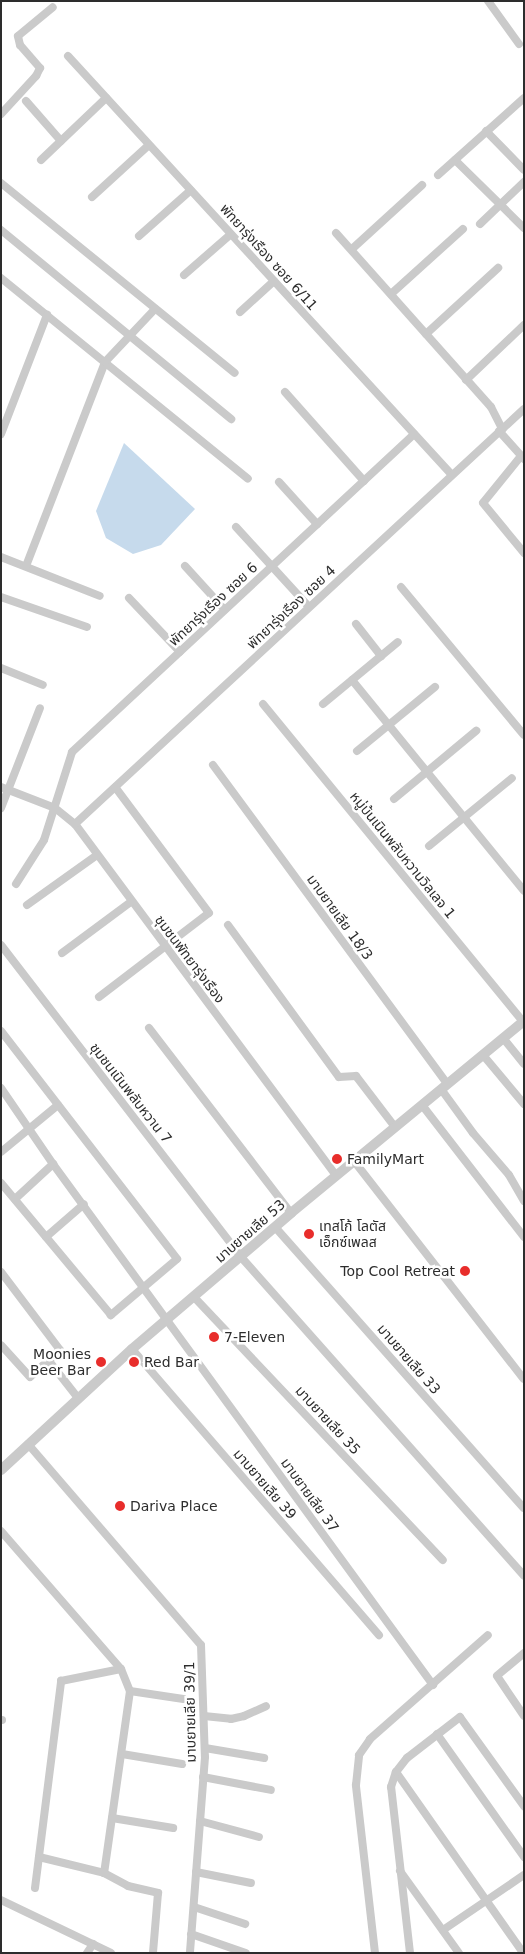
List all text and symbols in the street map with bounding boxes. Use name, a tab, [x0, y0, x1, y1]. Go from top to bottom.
street label: พัทยารุ่งเรือง ซอย 6/11	[217, 200, 321, 314]
street label: พัทยารุ่งเรือง ซอย 6	[165, 559, 261, 649]
street label: พัทยารุ่งเรือง ซอย 4	[243, 562, 339, 652]
street label: หมู่บ้นเนินพลับหวานวิลเลจ 1	[347, 788, 459, 922]
street label: มาบยายเลีย 18/3	[303, 871, 377, 963]
street label: ชุมชนพัทยารุ่งเรือง	[152, 912, 228, 1006]
street label: ชุมชนเนินพลับหวาน 7	[87, 1039, 175, 1147]
place label: FamilyMart	[347, 1151, 424, 1167]
marker: FamilyMart	[331, 1153, 343, 1165]
street label: มาบยายเลีย 53	[211, 1196, 289, 1266]
place label: เทสโก้ โลตัส เอ็กซ์เพลส	[319, 1218, 386, 1250]
marker: เทสโก้ โลตัส เอ็กซ์เพลส	[303, 1228, 315, 1240]
place label: Top Cool Retreat	[340, 1263, 455, 1279]
marker: Top Cool Retreat	[459, 1265, 471, 1277]
street label: มาบยายเลีย 33	[374, 1320, 444, 1398]
place label: 7-Eleven	[224, 1329, 285, 1345]
marker: 7-Eleven	[208, 1331, 220, 1343]
place label: Moonies Beer Bar	[30, 1346, 91, 1378]
place label: Red Bar	[144, 1354, 199, 1370]
marker: Moonies Beer Bar	[95, 1356, 107, 1368]
marker: Red Bar	[128, 1356, 140, 1368]
street label: มาบยายเลีย 35	[292, 1382, 364, 1458]
street label: มาบยายเลีย 39	[230, 1445, 300, 1523]
street label: มาบยายเลีย 37	[277, 1455, 343, 1535]
place label: Dariva Place	[130, 1498, 218, 1514]
marker: Dariva Place	[114, 1500, 126, 1512]
street label: มาบยายเลีย 39/1	[181, 1661, 199, 1763]

